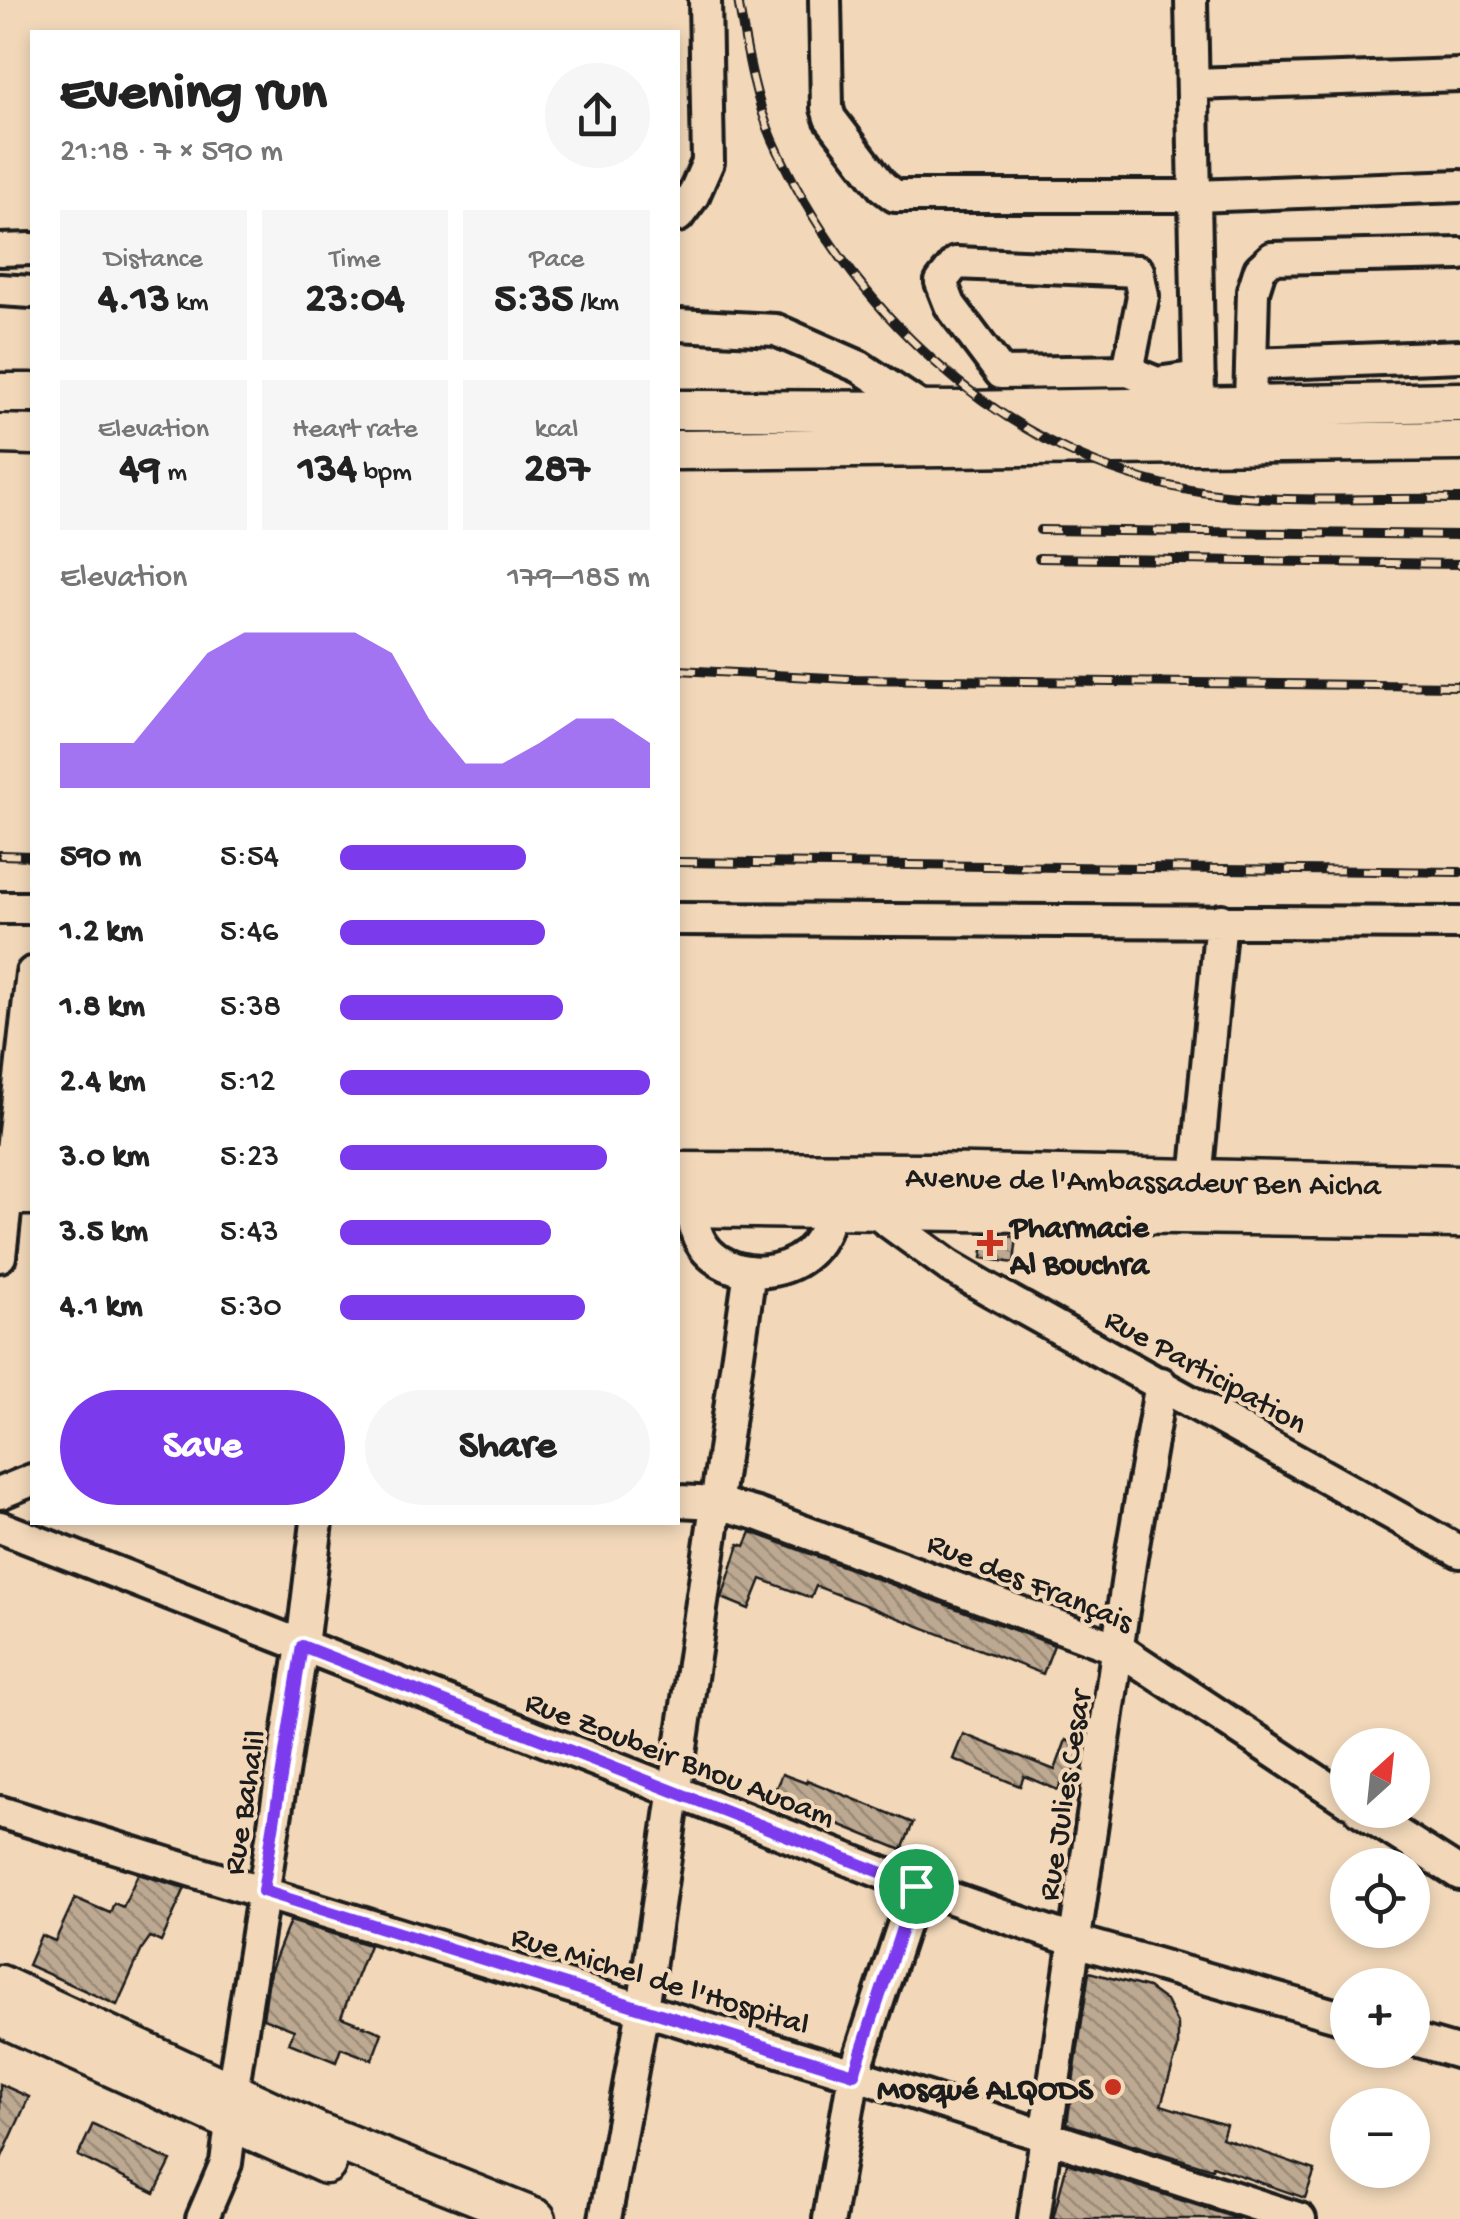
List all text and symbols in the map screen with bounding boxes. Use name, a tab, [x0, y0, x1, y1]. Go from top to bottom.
button: share	[545, 63, 650, 168]
text: Evening run	[60, 64, 327, 128]
text: 21:18 · 7 × 590 m	[60, 134, 283, 172]
text: Distance	[104, 244, 203, 277]
text: Time	[329, 244, 381, 277]
text: Pace	[529, 244, 584, 277]
text: 4.13	[98, 277, 170, 326]
text: 23:04	[305, 277, 405, 326]
text: 5:35	[494, 277, 573, 326]
text: km	[170, 287, 209, 320]
text: /km	[573, 287, 619, 320]
text: Elevation	[98, 414, 209, 447]
text: Heart rate	[292, 414, 418, 447]
text: kcal	[535, 414, 579, 447]
text: 49	[120, 447, 161, 496]
text: 134	[298, 447, 357, 496]
text: 287	[524, 447, 589, 496]
text: m	[161, 457, 187, 490]
text: bpm	[357, 457, 412, 490]
text: Elevation	[60, 560, 187, 598]
text: 179–185 m	[507, 560, 650, 598]
text: 590 m	[60, 839, 141, 877]
text: 5:54	[220, 839, 279, 877]
text: 1.2 km	[60, 914, 143, 952]
text: 5:46	[220, 914, 278, 952]
text: 1.8 km	[60, 989, 145, 1027]
text: 5:38	[220, 989, 281, 1027]
text: 2.4 km	[60, 1064, 145, 1102]
text: 5:12	[220, 1064, 275, 1102]
text: 3.0 km	[60, 1139, 149, 1177]
text: 5:23	[220, 1139, 279, 1177]
street label: Avenue de l'Ambassadeur Ben Aicha	[905, 1161, 1382, 1207]
place label: Pharmacie Al Bouchra	[1008, 1211, 1151, 1286]
text: 3.5 km	[60, 1214, 148, 1252]
text: 5:43	[220, 1214, 279, 1252]
marker: Pharmacie Al Bouchra	[979, 1232, 1001, 1254]
text: 4.1 km	[60, 1289, 143, 1327]
text: 5:30	[220, 1289, 282, 1327]
street label: Rue Participation	[1097, 1302, 1313, 1445]
button: Save	[60, 1390, 345, 1505]
button: Share	[365, 1390, 650, 1505]
street label: Rue des Français	[921, 1526, 1139, 1644]
street label: Rue Zoubeir Bnou Auoam	[519, 1685, 840, 1838]
street label: Rue Julies Cesar	[1032, 1685, 1103, 1904]
street label: Rue Bahalil	[217, 1728, 277, 1878]
north arrow	[1330, 1728, 1430, 1828]
map controls	[1330, 1728, 1430, 2188]
pin	[874, 1844, 959, 1929]
button: locate	[1330, 1848, 1430, 1948]
icon: arrive	[889, 1859, 944, 1914]
street label: Rue Michel de l'Hospital	[506, 1919, 813, 2046]
button: +	[1330, 1968, 1430, 2068]
place label: Mosqué ALQODS	[877, 2073, 1094, 2111]
marker: Mosqué ALQODS	[1102, 2076, 1124, 2098]
button: −	[1330, 2088, 1430, 2188]

